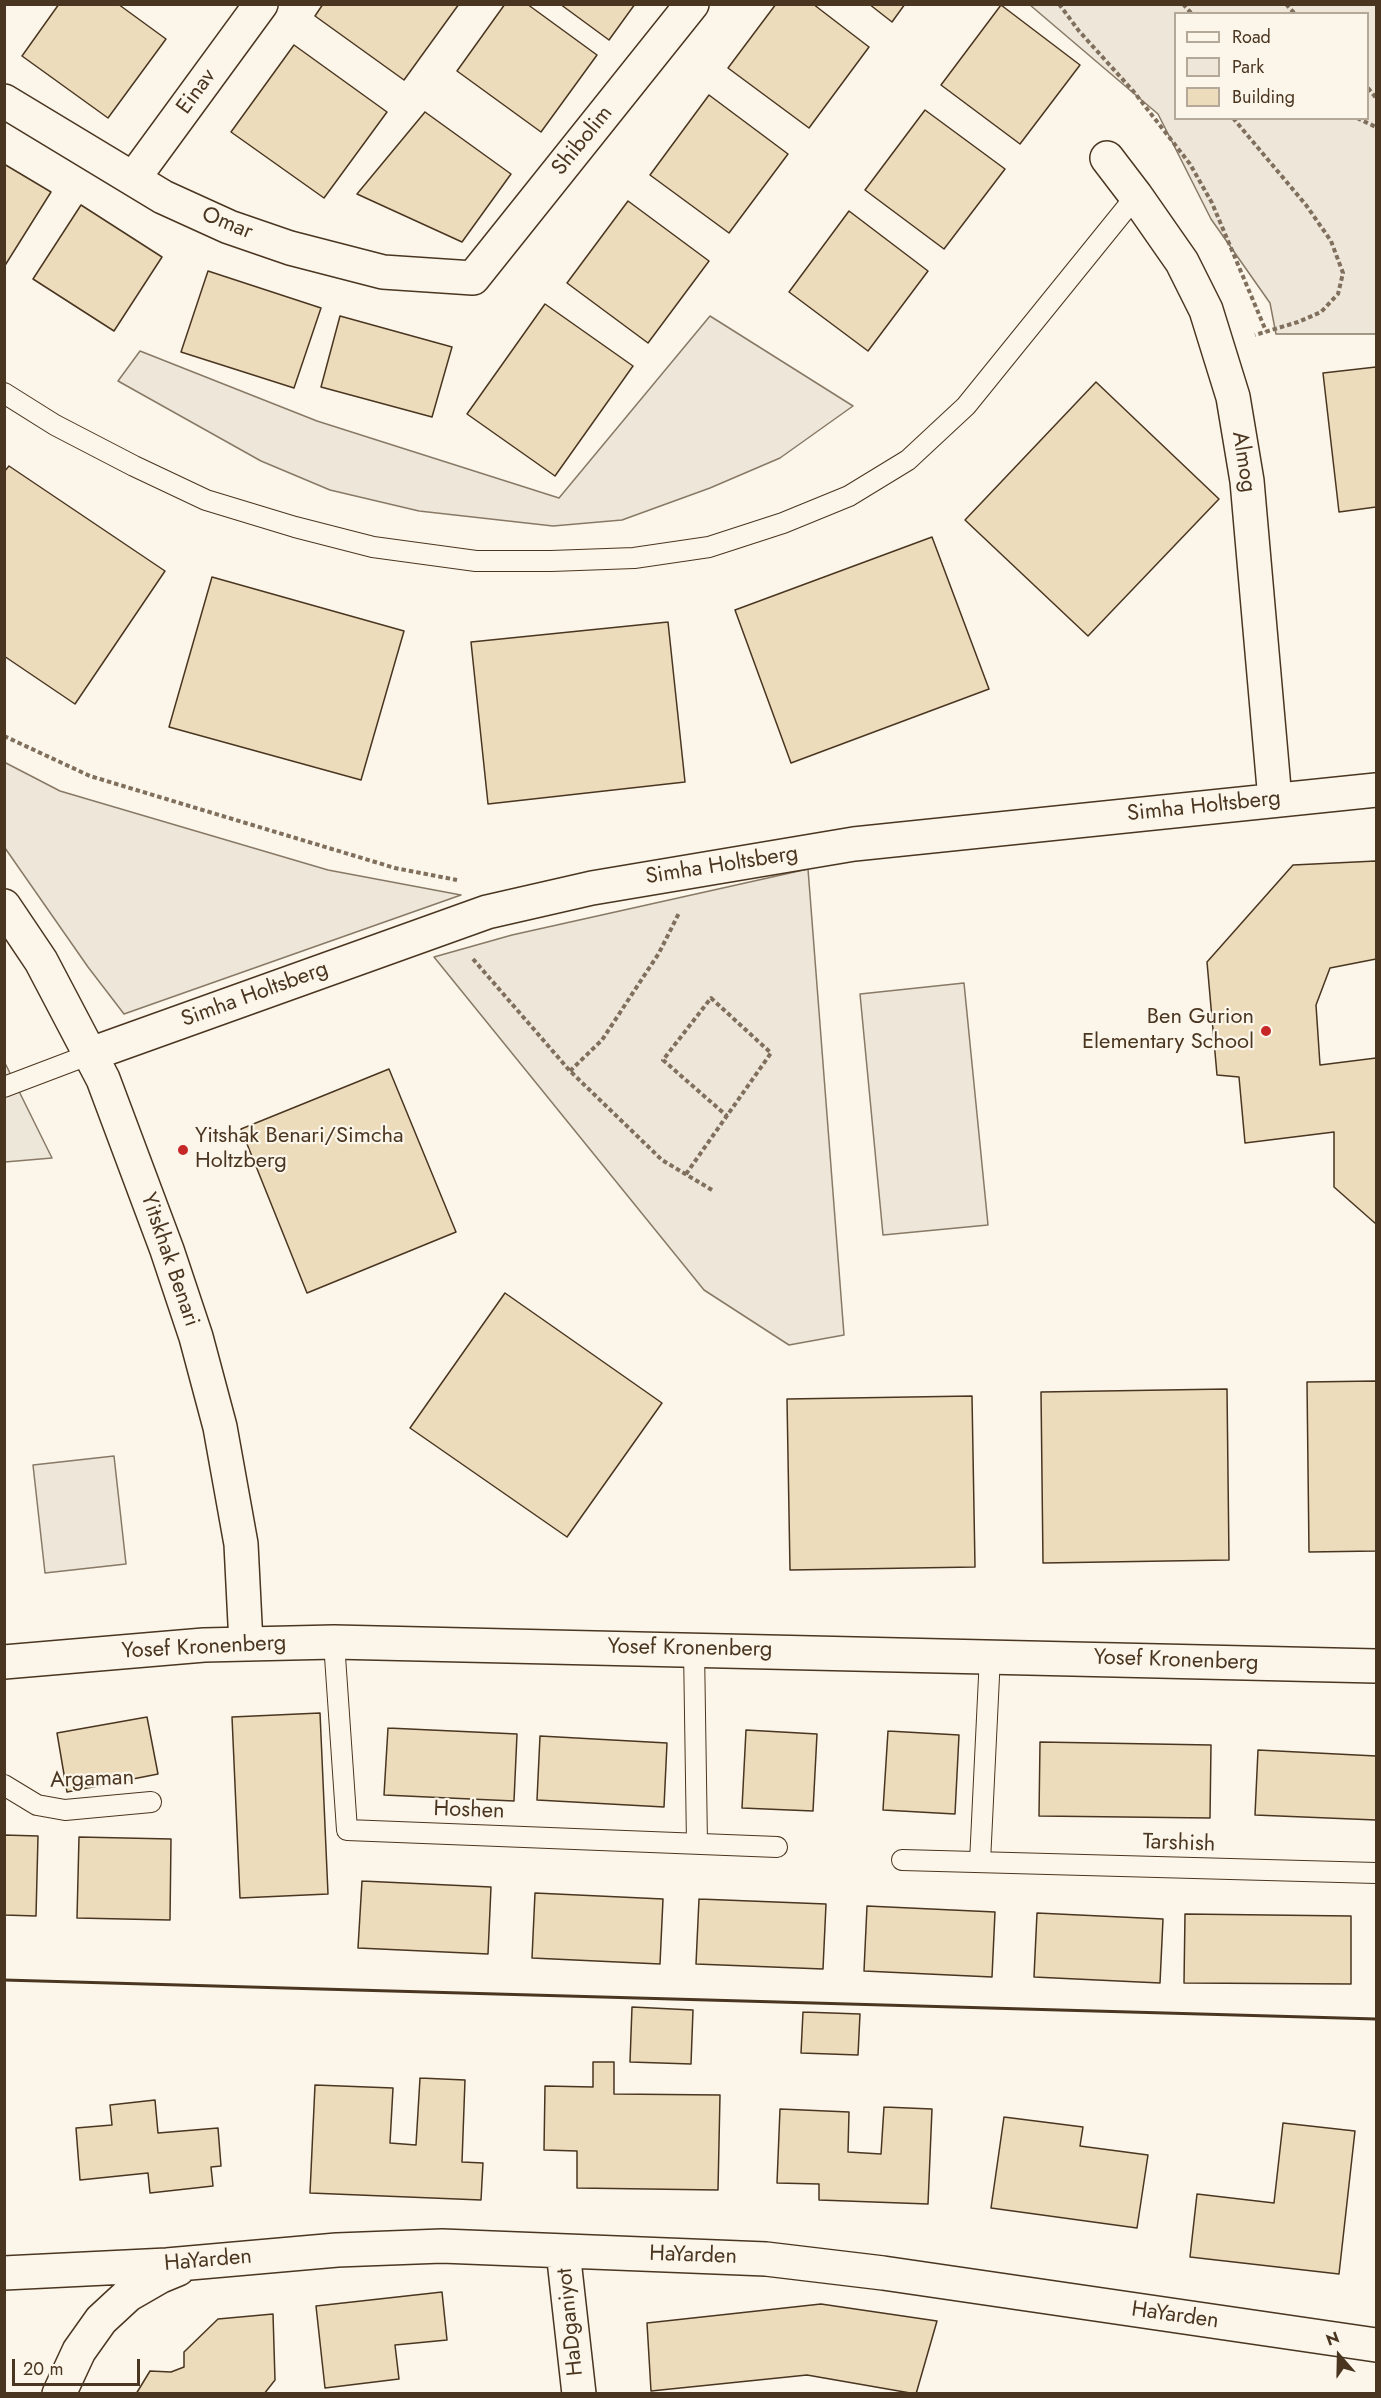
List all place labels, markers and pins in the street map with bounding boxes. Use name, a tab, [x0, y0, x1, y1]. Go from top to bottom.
place label: Ben Gurion Elementary School	[1082, 1005, 1254, 1056]
marker: Ben Gurion Elementary School	[1259, 1024, 1273, 1038]
place label: Yitshak Benari/Simcha Holtzberg	[195, 1124, 404, 1176]
marker: Yitshak Benari/Simcha Holtzberg	[176, 1143, 190, 1157]

